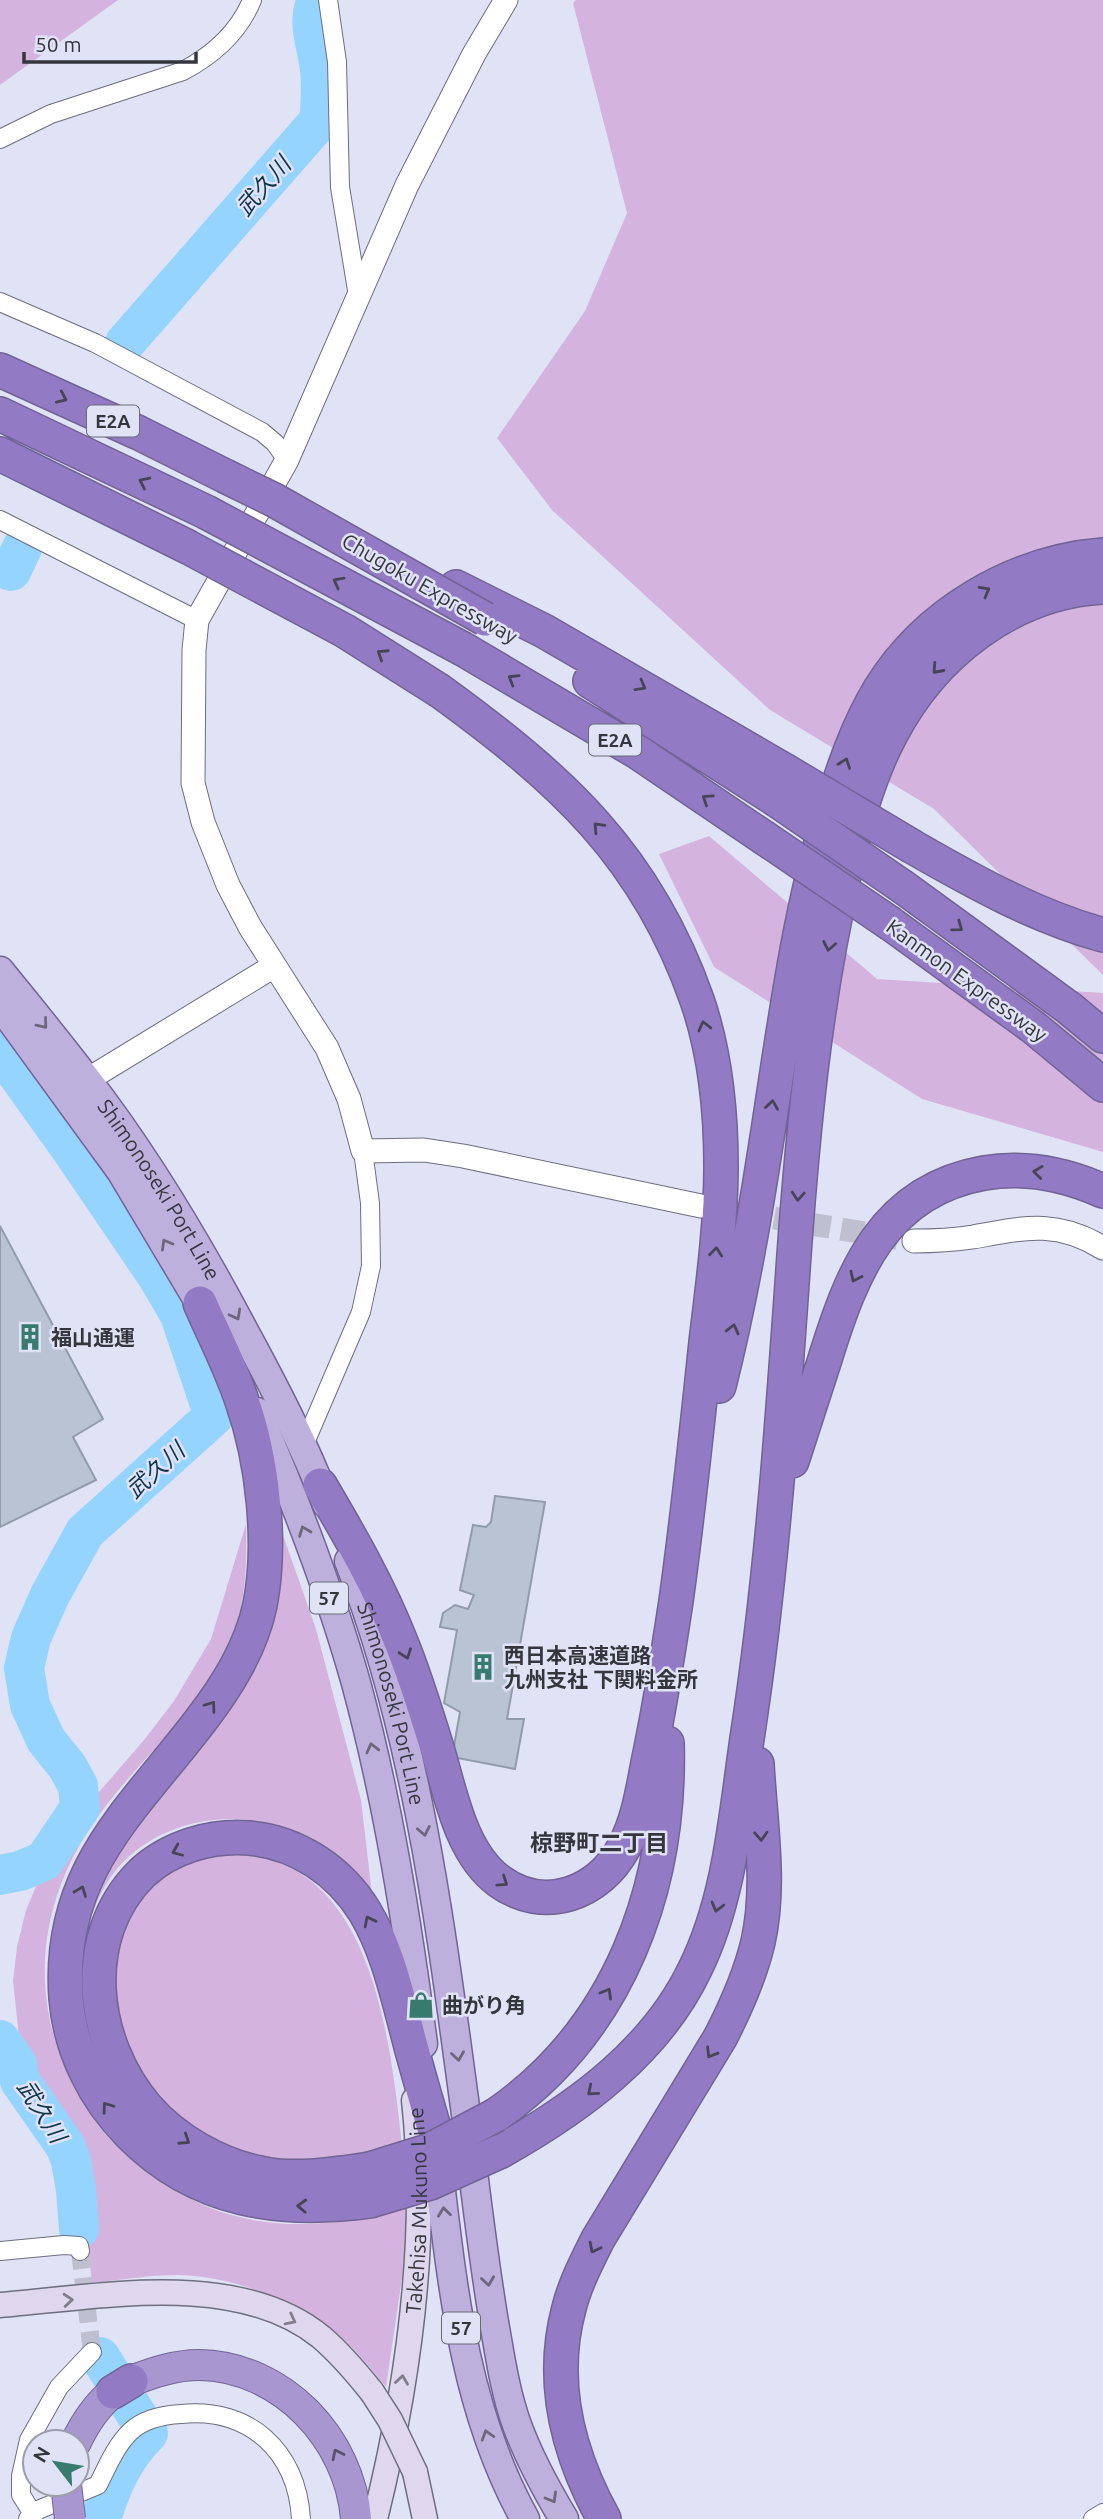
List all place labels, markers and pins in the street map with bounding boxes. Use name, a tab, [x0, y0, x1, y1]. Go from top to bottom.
building icon: 福山通運	[15, 1322, 45, 1352]
place label: 福山通運	[51, 1325, 135, 1349]
place label: 西日本高速道路 九州支社 下関料金所	[504, 1643, 698, 1691]
building icon: 西日本高速道路 九州支社 下関料金所	[468, 1652, 498, 1682]
shop icon: 曲がり角	[406, 1990, 436, 2020]
place label: 曲がり角	[442, 1993, 526, 2017]

